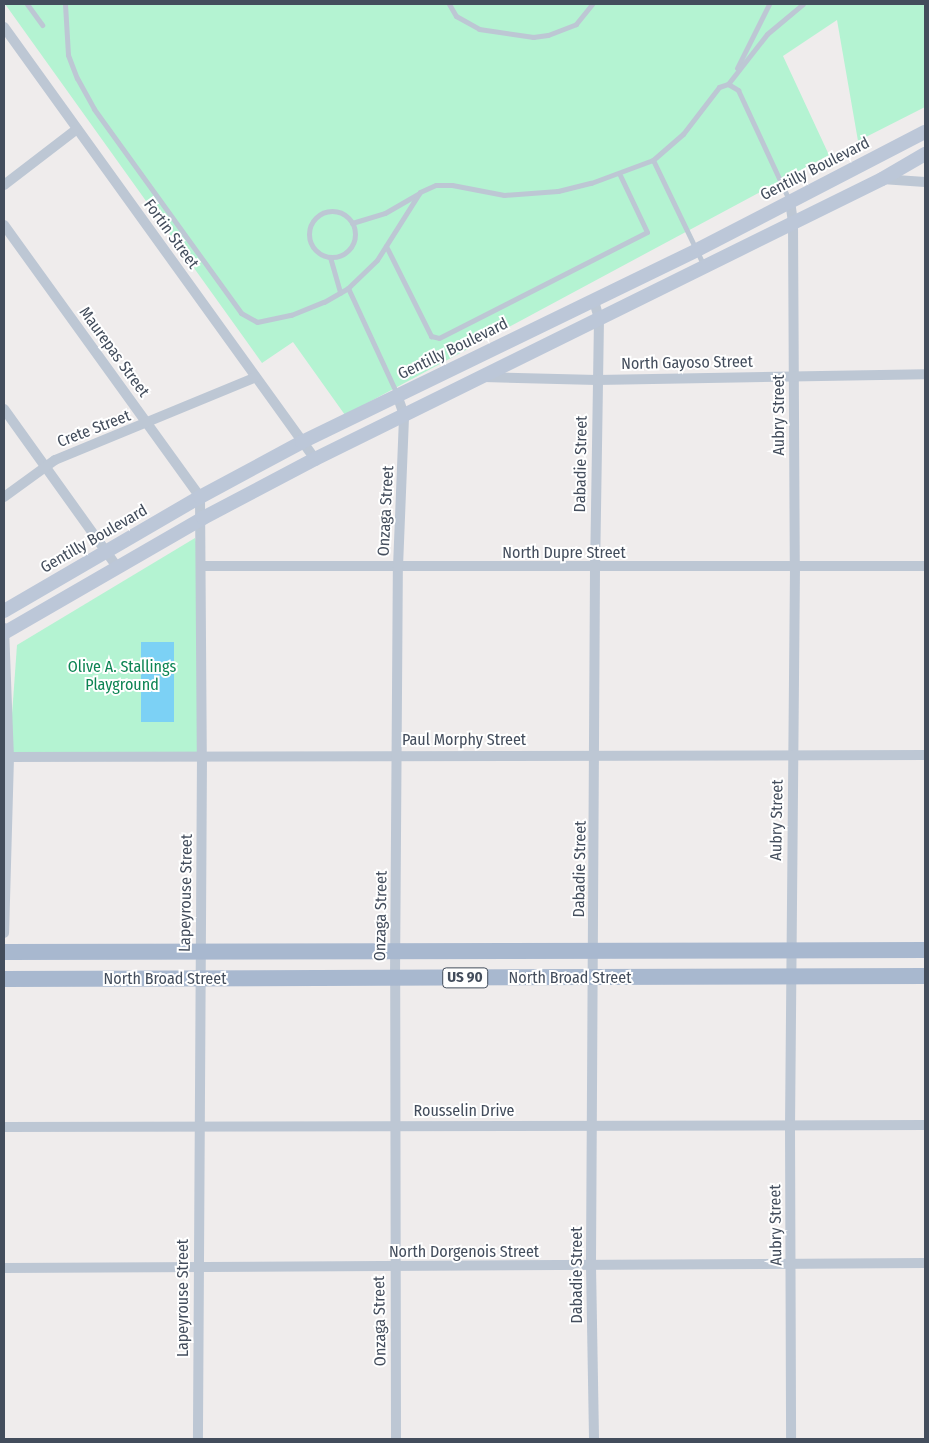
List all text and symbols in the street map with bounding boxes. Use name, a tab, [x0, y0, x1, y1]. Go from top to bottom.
street label: Gentilly Boulevard	[757, 133, 873, 205]
street label: Fortin Street	[139, 195, 203, 273]
street label: Maurepas Street	[75, 303, 153, 401]
street label: Gentilly Boulevard	[395, 314, 511, 384]
street label: North Gayoso Street	[621, 352, 753, 374]
street label: Aubry Street	[769, 374, 789, 456]
street label: Crete Street	[55, 406, 133, 452]
street label: Dabadie Street	[571, 415, 591, 513]
street label: Onzaga Street	[374, 465, 398, 557]
street label: Gentilly Boulevard	[37, 501, 151, 577]
street label: North Dupre Street	[502, 543, 626, 563]
park label: Olive A. Stallings Playground	[68, 657, 176, 695]
street label: Paul Morphy Street	[402, 730, 526, 750]
street label: Aubry Street	[767, 779, 787, 861]
street label: Dabadie Street	[570, 820, 590, 918]
street label: Lapeyrouse Street	[175, 834, 197, 952]
street label: Onzaga Street	[371, 871, 391, 961]
road number: US 90	[441, 966, 489, 990]
street label: North Broad Street	[509, 968, 631, 988]
street label: North Broad Street	[104, 969, 226, 989]
street label: Rousselin Drive	[414, 1101, 514, 1121]
street label: Aubry Street	[766, 1184, 786, 1266]
street label: Dabadie Street	[567, 1227, 587, 1323]
street label: Lapeyrouse Street	[173, 1239, 193, 1357]
street label: North Dorgenois Street	[389, 1242, 539, 1262]
street label: Onzaga Street	[370, 1276, 390, 1366]

